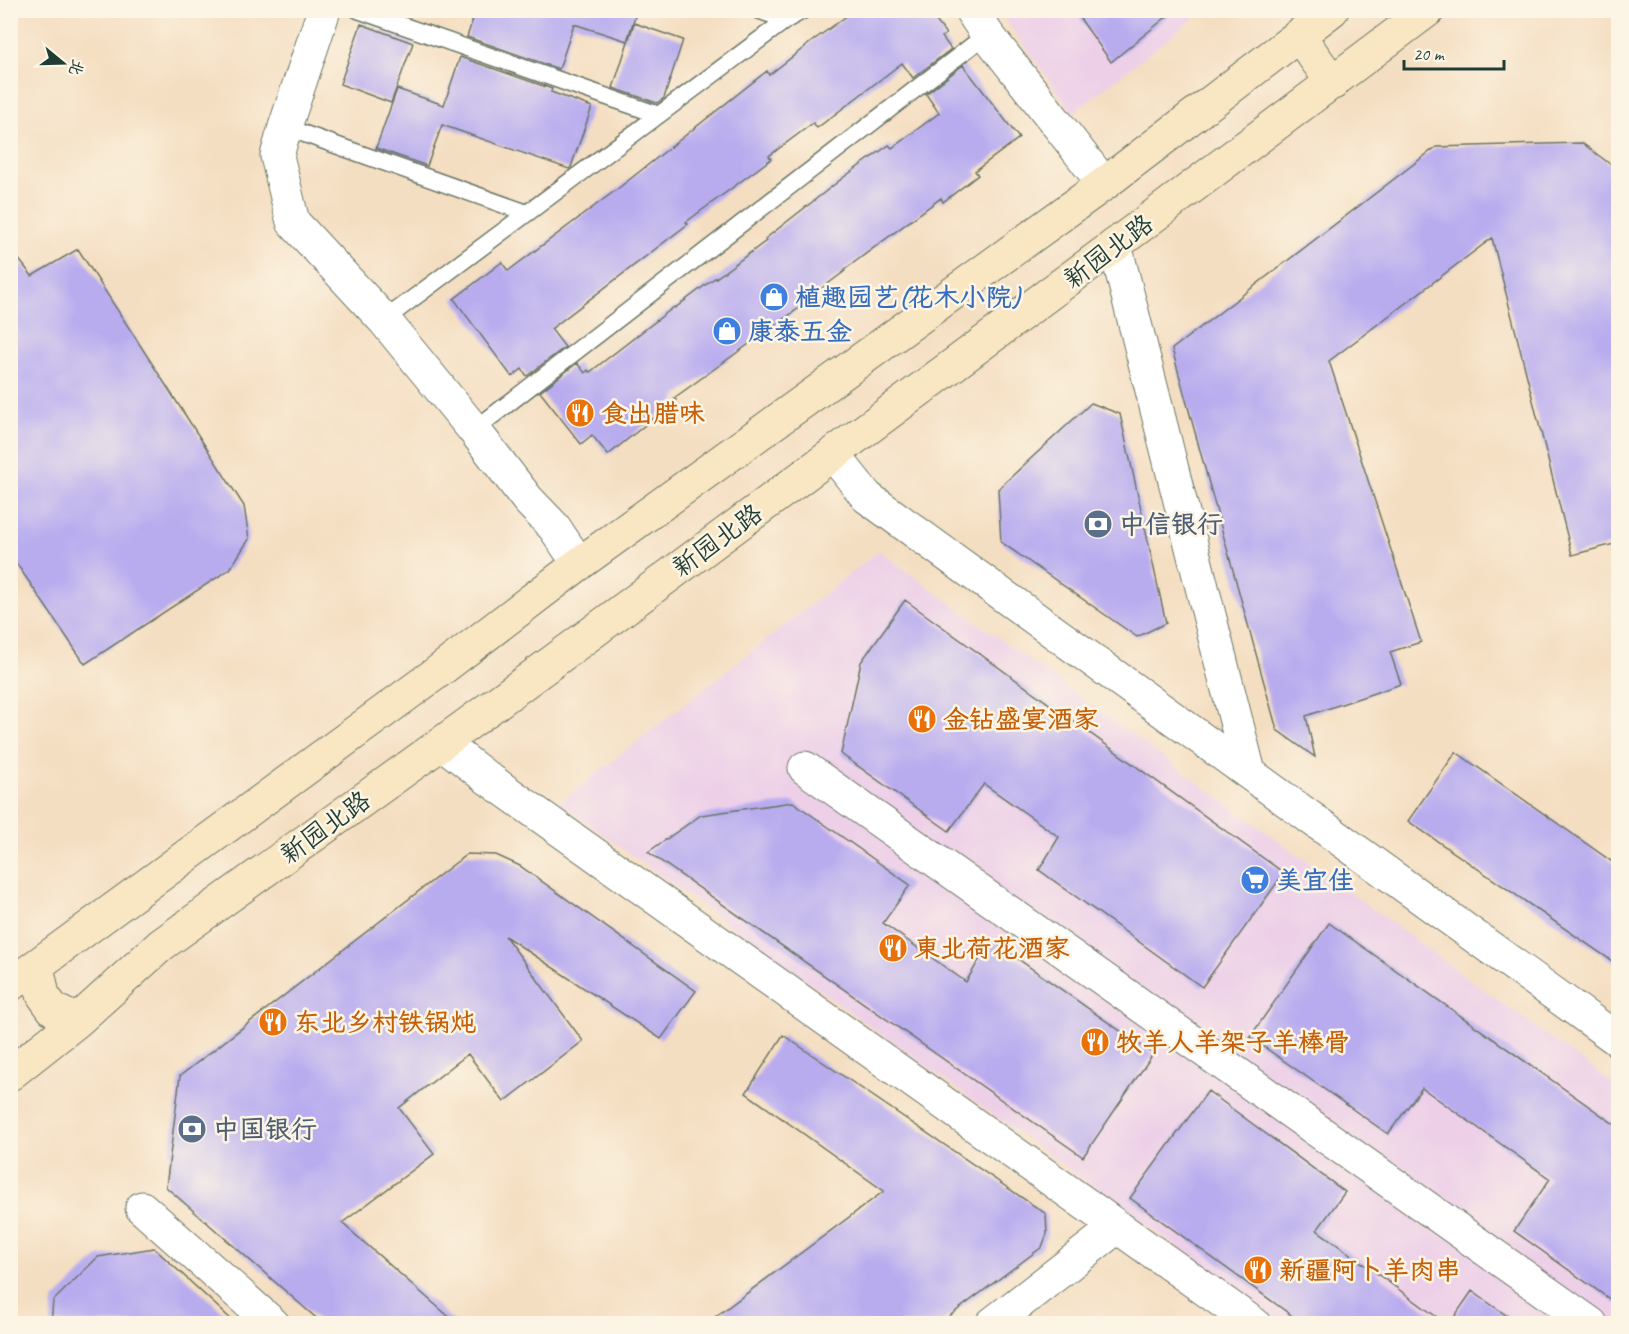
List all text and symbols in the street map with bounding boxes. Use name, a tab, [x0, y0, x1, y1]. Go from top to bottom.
north arrow	[33, 33, 93, 93]
scale bar	[1404, 33, 1504, 71]
text: 20 m	[1413, 43, 1446, 65]
text: 北	[64, 57, 88, 78]
street label: 新园北路	[1057, 207, 1160, 296]
shop icon: 植趣园艺(花木小院)	[758, 281, 790, 313]
place label: 植趣园艺(花木小院)	[795, 281, 1023, 314]
shop icon: 康泰五金	[711, 315, 743, 347]
place label: 康泰五金	[748, 315, 852, 348]
restaurant icon: 食出腊味	[564, 397, 596, 429]
place label: 食出腊味	[601, 397, 705, 430]
street label: 新园北路	[666, 496, 769, 584]
bank icon: 中信银行	[1082, 508, 1114, 540]
place label: 中信银行	[1119, 508, 1223, 541]
restaurant icon: 金钻盛宴酒家	[906, 703, 938, 735]
place label: 金钻盛宴酒家	[943, 703, 1099, 736]
street label: 新园北路	[274, 783, 377, 871]
supermarket icon: 美宜佳	[1239, 864, 1271, 896]
place label: 美宜佳	[1276, 864, 1354, 897]
restaurant icon: 東北荷花酒家	[877, 932, 909, 964]
place label: 東北荷花酒家	[914, 932, 1070, 965]
restaurant icon: 东北乡村铁锅炖	[257, 1006, 289, 1038]
place label: 东北乡村铁锅炖	[294, 1006, 476, 1039]
restaurant icon: 牧羊人羊架子羊棒骨	[1079, 1026, 1111, 1058]
place label: 牧羊人羊架子羊棒骨	[1116, 1026, 1350, 1059]
bank icon: 中国银行	[176, 1113, 208, 1145]
place label: 中国银行	[213, 1113, 317, 1146]
restaurant icon: 新疆阿卜羊肉串	[1242, 1254, 1274, 1286]
place label: 新疆阿卜羊肉串	[1279, 1254, 1461, 1287]

